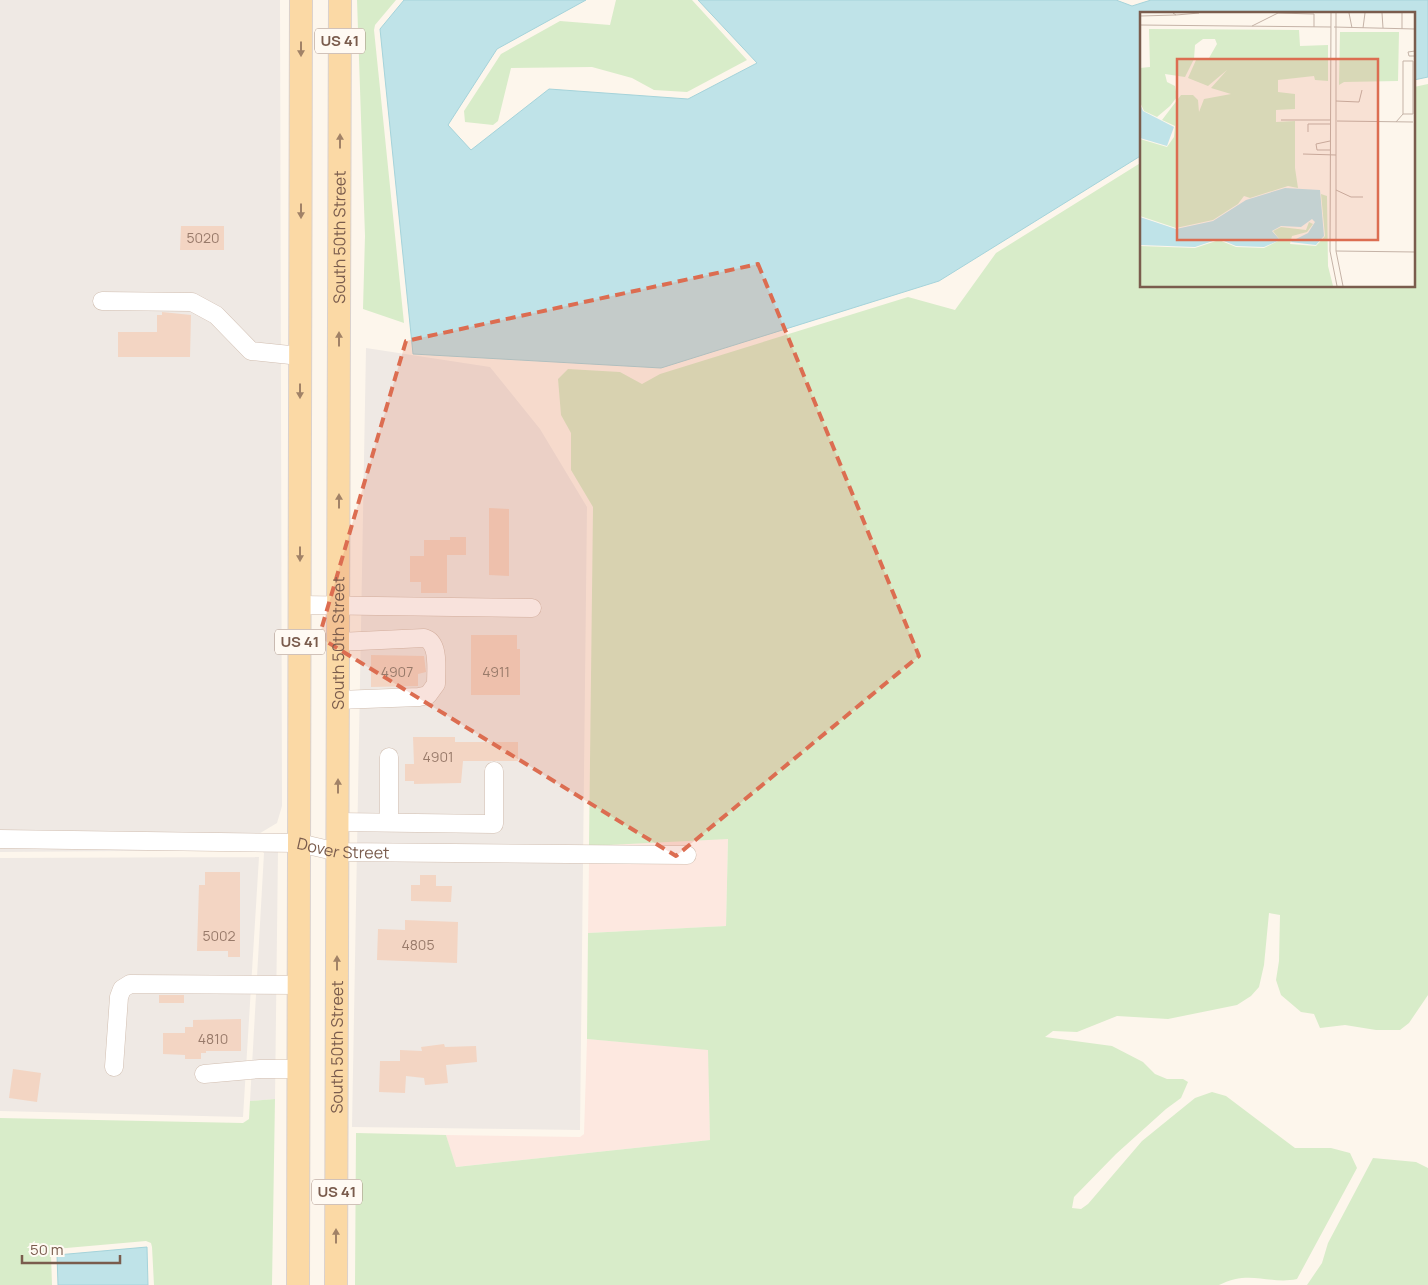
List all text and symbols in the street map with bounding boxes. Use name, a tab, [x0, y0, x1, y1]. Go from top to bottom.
inset map	[1140, 12, 1416, 288]
road number: US 41	[315, 28, 365, 54]
one-way arrow	[297, 41, 305, 57]
one-way arrow	[336, 133, 344, 149]
street label: South 50th Street	[328, 170, 350, 304]
one-way arrow	[297, 203, 305, 219]
house number: 5020	[186, 228, 220, 247]
one-way arrow	[335, 330, 343, 346]
one-way arrow	[296, 383, 304, 399]
one-way arrow	[335, 493, 343, 509]
one-way arrow	[296, 546, 304, 562]
street label: South 50th Street	[327, 576, 349, 710]
road number: US 41	[275, 630, 325, 654]
house number: 4907	[381, 662, 413, 681]
house number: 4911	[482, 662, 510, 681]
house number: 4901	[423, 747, 453, 766]
one-way arrow	[334, 778, 342, 794]
street label: Dover Street	[295, 832, 390, 863]
house number: 5002	[202, 926, 236, 945]
house number: 4805	[401, 935, 435, 954]
one-way arrow	[333, 955, 341, 971]
street label: South 50th Street	[326, 980, 348, 1114]
house number: 4810	[198, 1029, 228, 1048]
road number: US 41	[312, 1180, 362, 1204]
one-way arrow	[333, 1228, 341, 1244]
scale bar	[22, 1232, 120, 1264]
text: 50 m	[30, 1239, 64, 1260]

